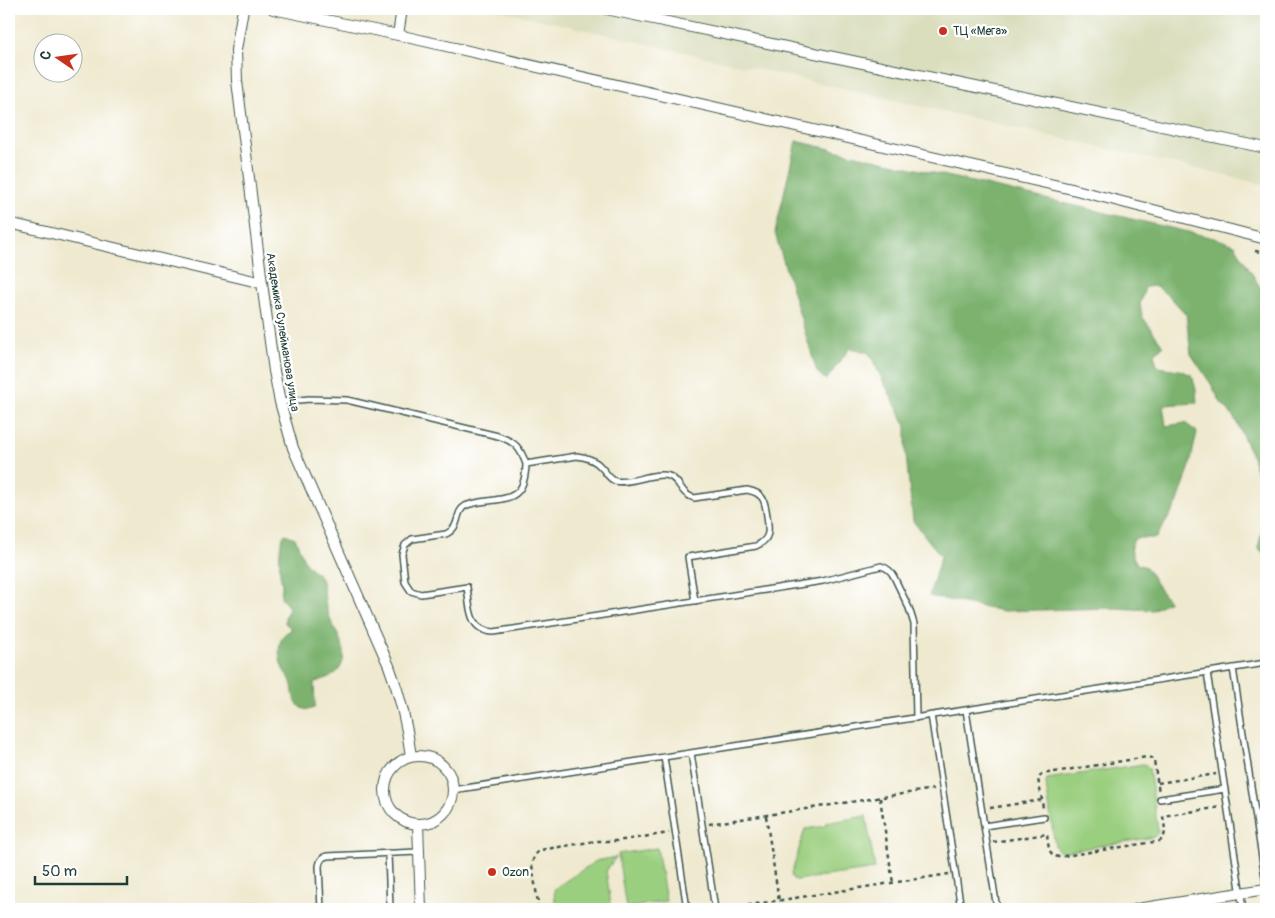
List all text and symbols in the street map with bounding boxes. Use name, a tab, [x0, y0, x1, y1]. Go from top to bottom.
place label: ТЦ «Мега»	[953, 24, 1007, 39]
marker: ТЦ «Мега»	[937, 25, 949, 37]
north arrow	[32, 32, 82, 82]
text: С	[37, 49, 55, 61]
street label: Академика Сулейманова улица	[263, 252, 303, 413]
scale bar	[35, 853, 128, 885]
text: 50 m	[42, 862, 77, 881]
place label: Ozon	[502, 865, 529, 880]
marker: Ozon	[486, 866, 498, 878]

